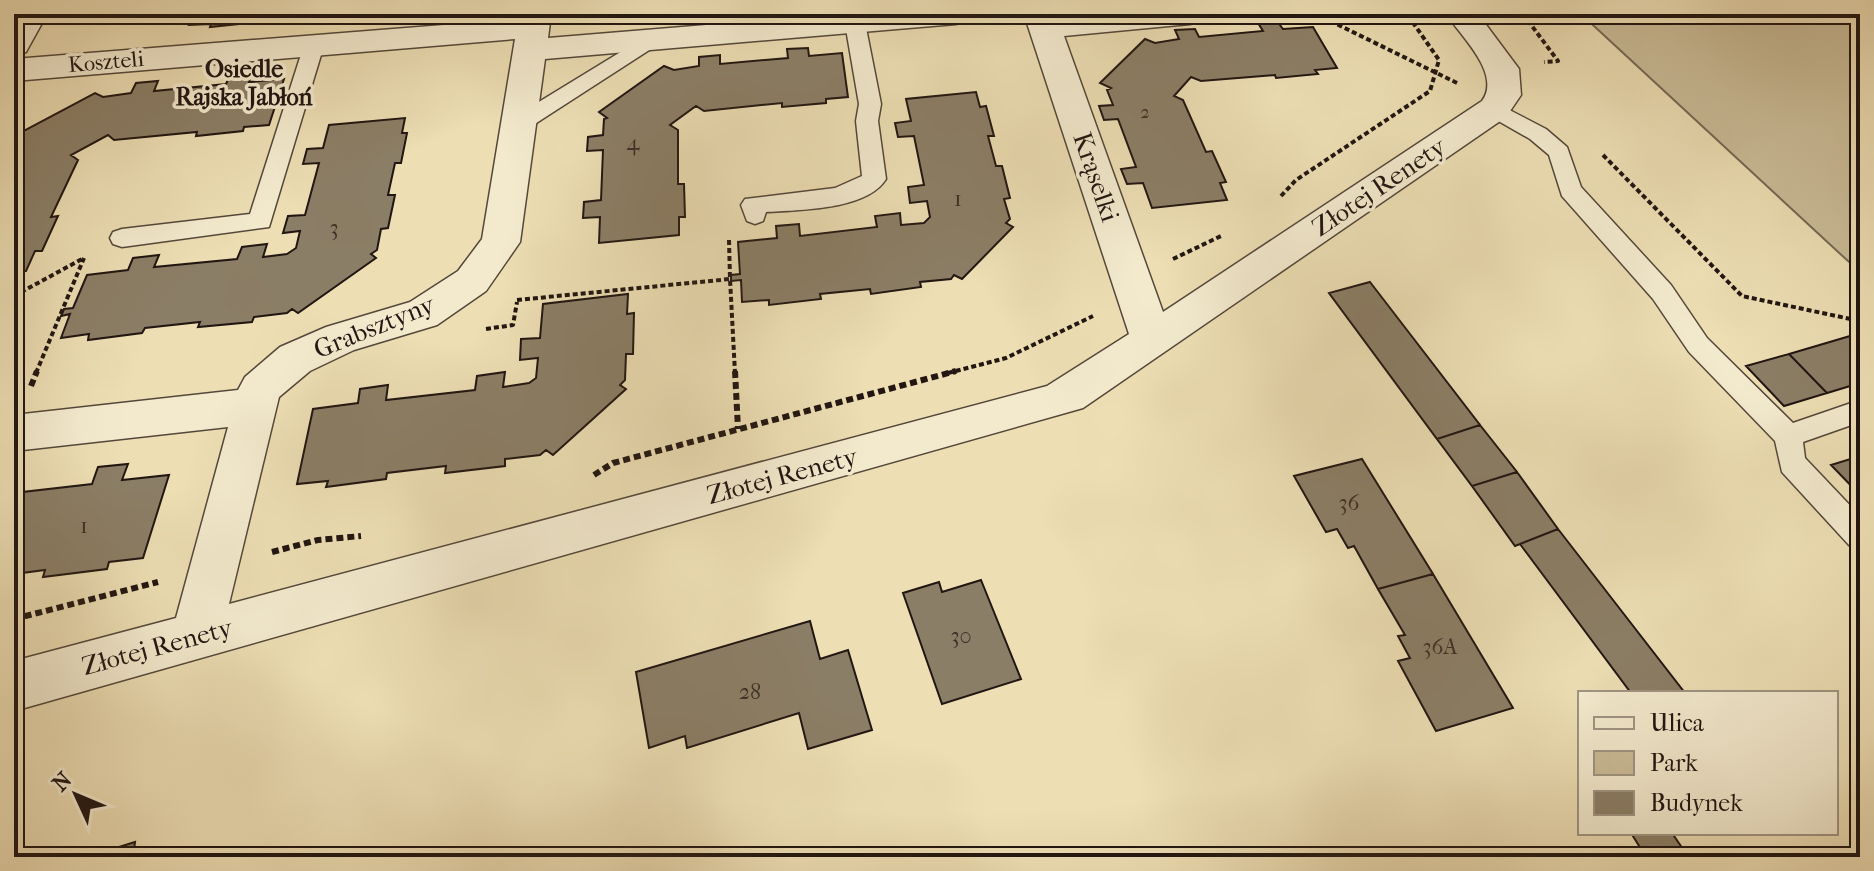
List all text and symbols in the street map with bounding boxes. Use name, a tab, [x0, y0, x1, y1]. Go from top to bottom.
street label: Koszteli	[67, 46, 145, 78]
district label: Osiedle Rajska Jabłoń	[176, 55, 313, 111]
house number: 2	[1140, 102, 1150, 123]
street label: Krąselki	[1065, 128, 1126, 226]
house number: 4	[627, 130, 641, 156]
street label: Złotej Renety	[1306, 130, 1453, 243]
house number: 1	[954, 186, 962, 212]
house number: 3	[329, 215, 339, 241]
street label: Grabsztyny	[309, 288, 440, 365]
street label: Złotej Renety	[703, 441, 862, 511]
house number: 36	[1339, 490, 1360, 516]
house number: 1	[80, 513, 88, 539]
street label: Złotej Renety	[78, 612, 237, 682]
house number: 30	[950, 623, 972, 649]
house number: 36A	[1422, 634, 1458, 660]
house number: 28	[739, 679, 761, 705]
legend	[1578, 691, 1838, 835]
text: Ulica	[1650, 709, 1705, 737]
text: Park	[1650, 749, 1698, 777]
north arrow	[36, 755, 116, 835]
text: N	[47, 767, 78, 797]
text: Budynek	[1650, 789, 1743, 817]

